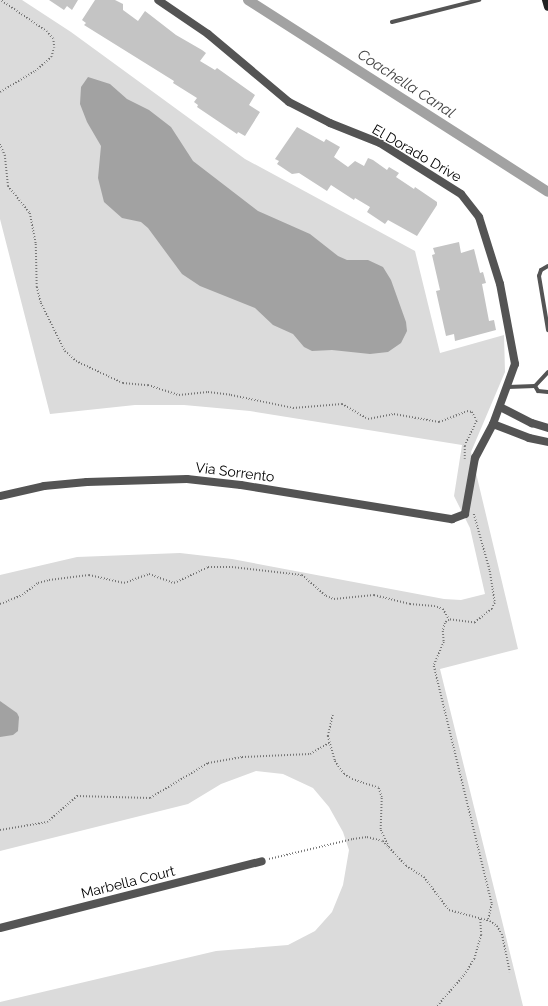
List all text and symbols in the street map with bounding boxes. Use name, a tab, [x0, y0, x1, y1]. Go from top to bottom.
water label: Coachella Canal	[354, 46, 458, 122]
street label: El Dorado Drive	[369, 121, 465, 185]
street label: Via Sorrento	[195, 459, 275, 485]
street label: Marbella Court	[79, 862, 177, 902]

